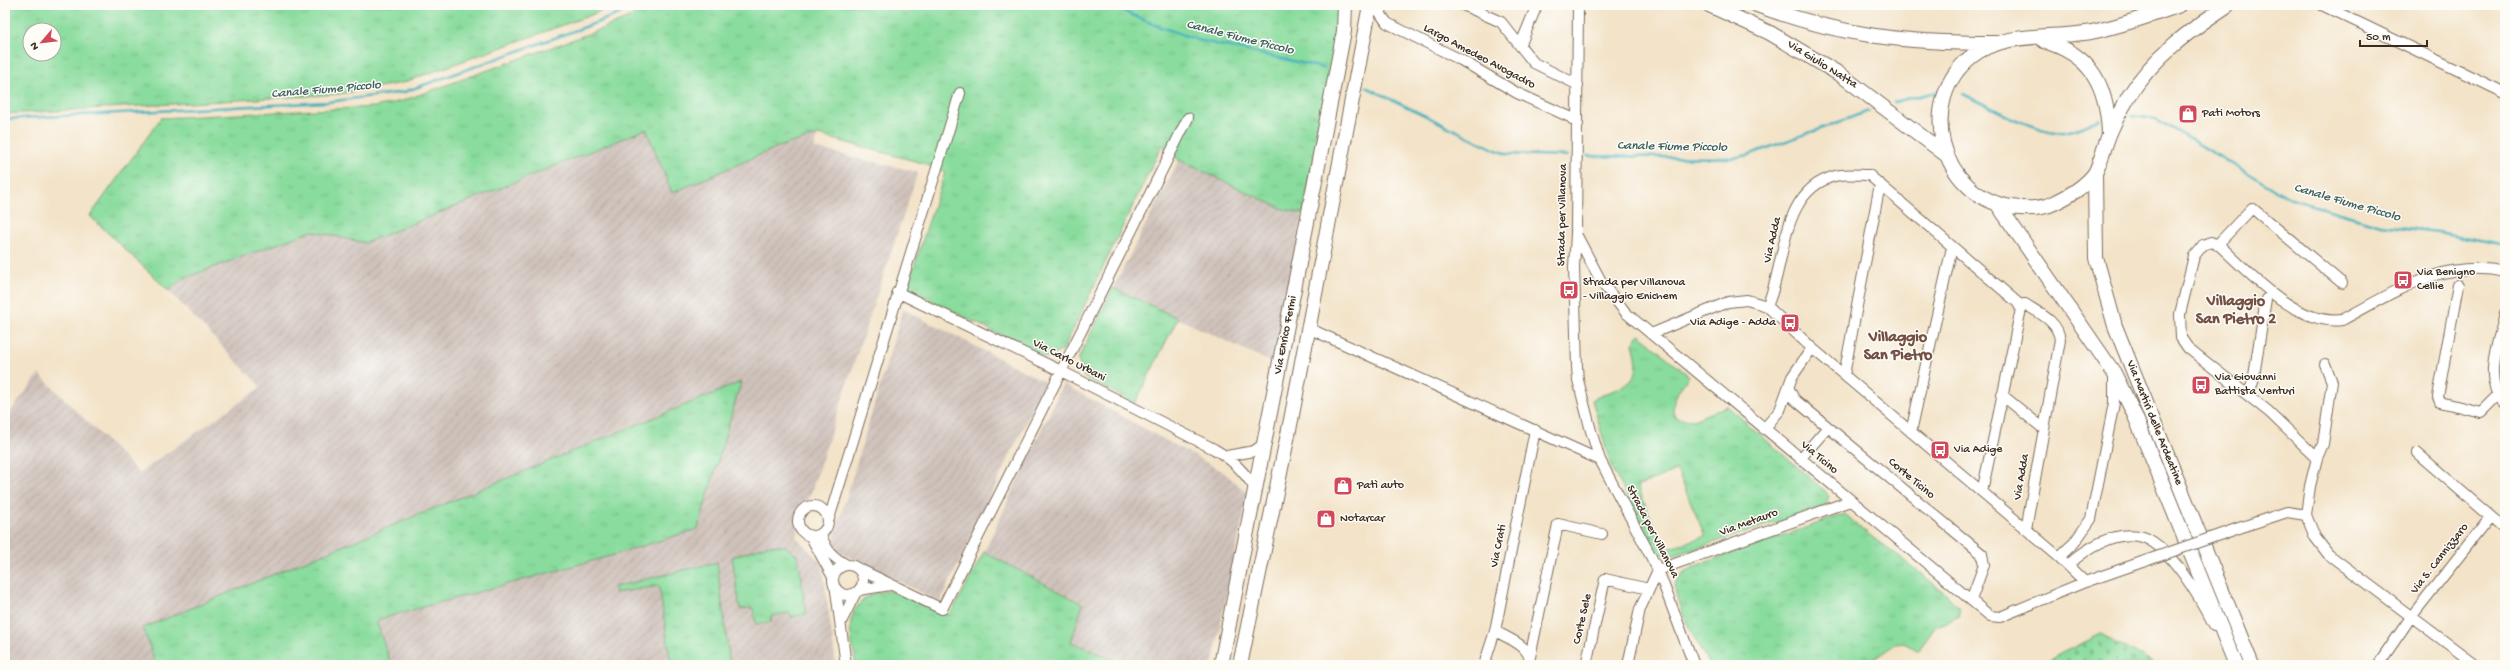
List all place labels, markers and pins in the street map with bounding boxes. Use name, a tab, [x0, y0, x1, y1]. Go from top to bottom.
shop icon: Pati Motors	[2177, 103, 2199, 125]
place label: Pati Motors	[2201, 107, 2261, 121]
place label: Via Benigno Cellie	[2416, 266, 2475, 294]
bus stop icon: Via Benigno Cellie	[2392, 269, 2414, 291]
place label: Strada per Villanova - Villaggio Enichem	[1583, 276, 1686, 304]
bus stop icon: Strada per Villanova - Villaggio Enichem	[1558, 279, 1580, 301]
bus stop icon: Via Adige - Adda	[1779, 312, 1801, 334]
place label: Via Adige - Adda	[1689, 316, 1776, 330]
place label: Via Giovanni Battista Venturi	[2214, 371, 2295, 399]
bus stop icon: Via Giovanni Battista Venturi	[2190, 374, 2212, 396]
bus stop icon: Via Adige	[1929, 439, 1951, 461]
place label: Via Adige	[1953, 443, 2003, 457]
shop icon: Patì auto	[1332, 475, 1354, 497]
place label: Patì auto	[1356, 479, 1404, 493]
shop icon: Notarcar	[1315, 508, 1337, 530]
place label: Notarcar	[1340, 512, 1387, 526]

